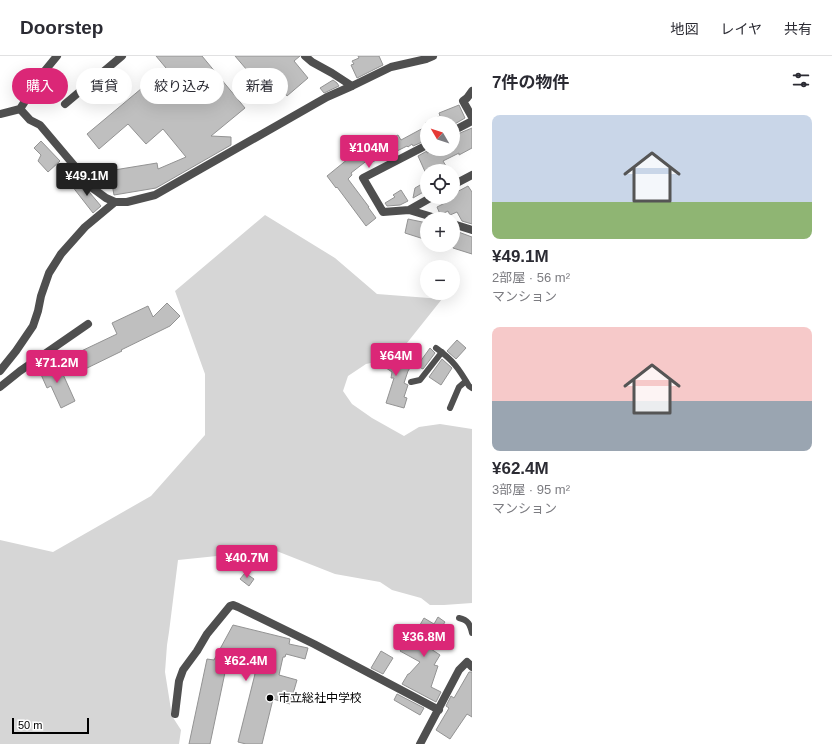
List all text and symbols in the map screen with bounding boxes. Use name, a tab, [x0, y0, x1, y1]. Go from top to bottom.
text: Doorstep	[20, 17, 103, 38]
text: 地図	[670, 21, 698, 37]
text: レイヤ	[720, 21, 762, 37]
text: 共有	[784, 21, 812, 37]
chip: 購入	[12, 68, 68, 104]
chip: 賃貸	[76, 68, 132, 104]
chip: 絞り込み	[140, 68, 224, 104]
chip: 新着	[232, 68, 288, 104]
icon: filters	[790, 69, 812, 91]
text: 7件の物件	[492, 73, 569, 92]
north arrow	[420, 116, 460, 156]
map controls	[420, 116, 460, 300]
pin: ¥104M	[341, 135, 397, 169]
text: ¥104M	[349, 140, 389, 155]
icon: home	[616, 141, 688, 213]
pin: ¥49.1M	[54, 163, 120, 197]
button: locate	[420, 164, 460, 204]
text: ¥49.1M	[65, 168, 109, 183]
button: +	[420, 212, 460, 252]
text: ¥49.1M	[492, 247, 549, 266]
button: −	[420, 260, 460, 300]
text: 2部屋 · 56 m²	[492, 270, 570, 285]
text: マンション	[492, 289, 557, 304]
pin: ¥64M	[372, 343, 420, 377]
text: ¥64M	[380, 348, 412, 363]
pin: ¥71.2M	[24, 350, 90, 384]
icon: home	[616, 353, 688, 425]
text: ¥71.2M	[35, 355, 79, 370]
text: ¥62.4M	[492, 459, 549, 478]
text: 3部屋 · 95 m²	[492, 482, 570, 497]
text: マンション	[492, 501, 557, 516]
pin: ¥40.7M	[214, 545, 280, 579]
text: ¥40.7M	[225, 550, 269, 565]
pin: ¥36.8M	[391, 624, 457, 658]
text: ¥36.8M	[402, 629, 446, 644]
pin: ¥62.4M	[213, 648, 279, 682]
text: ¥62.4M	[224, 653, 268, 668]
place label: 市立総社中学校	[278, 691, 362, 705]
marker: 市立総社中学校	[265, 693, 275, 703]
scale bar	[12, 716, 89, 735]
text: 50 m	[18, 719, 42, 731]

